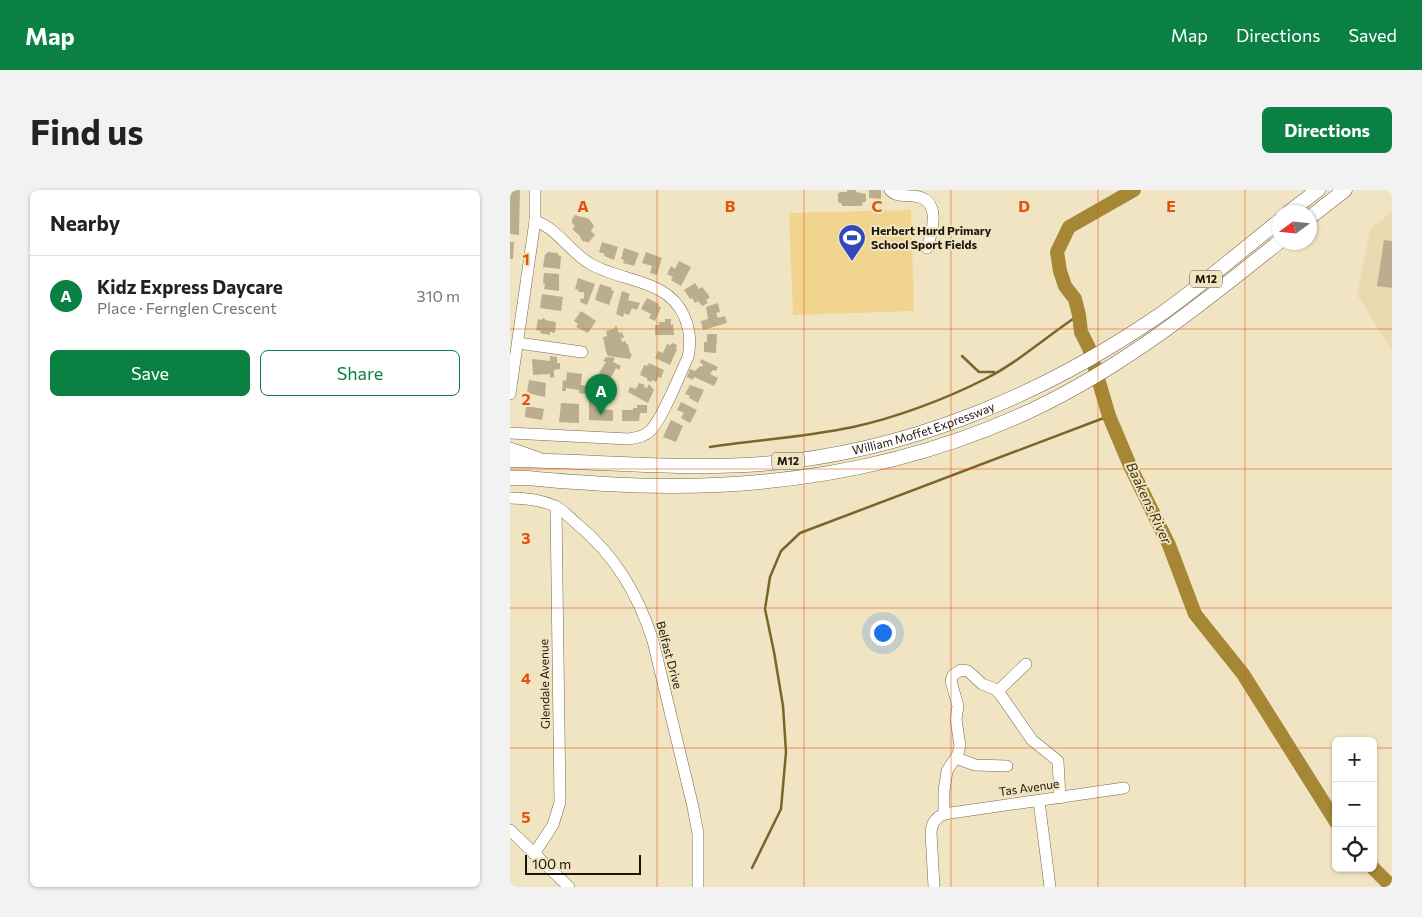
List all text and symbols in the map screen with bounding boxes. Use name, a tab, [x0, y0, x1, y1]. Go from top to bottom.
text: Map	[25, 21, 75, 50]
text: Map	[1171, 24, 1208, 46]
text: Directions	[1236, 24, 1320, 46]
text: Saved	[1348, 24, 1397, 46]
button: Directions	[1262, 107, 1392, 153]
text: Find us	[30, 109, 144, 152]
text: A	[577, 196, 589, 215]
text: B	[725, 196, 736, 215]
text: C	[872, 196, 883, 215]
text: D	[1018, 196, 1030, 215]
text: E	[1166, 196, 1176, 215]
north arrow	[1272, 205, 1317, 250]
text: Nearby	[50, 210, 120, 235]
sports icon: Herbert Hurd Primary School Sport Fields	[837, 223, 867, 262]
place label: Herbert Hurd Primary School Sport Fields	[871, 223, 992, 251]
text: 1	[522, 249, 530, 268]
road number: M12	[1190, 270, 1222, 288]
text: Kidz Express Daycare	[97, 275, 283, 298]
text: A	[60, 286, 72, 305]
text: 310 m	[417, 286, 460, 305]
text: Place · Fernglen Crescent	[97, 298, 277, 317]
button: Save	[50, 350, 250, 396]
button: Share	[260, 350, 460, 396]
pin: A	[585, 374, 617, 415]
text: 2	[521, 389, 531, 408]
street label: William Moffet Expressway	[851, 399, 996, 457]
road number: M12	[772, 452, 804, 470]
water label: Baakens River	[1123, 459, 1176, 547]
text: 3	[521, 528, 531, 547]
street label: Belfast Drive	[654, 619, 686, 690]
your location	[870, 620, 896, 646]
street label: Glendale Avenue	[536, 639, 552, 729]
text: 4	[521, 668, 531, 687]
map controls	[1332, 737, 1377, 872]
button: +	[1332, 737, 1377, 782]
street label: Tas Avenue	[998, 776, 1060, 798]
button: −	[1332, 782, 1377, 827]
text: 5	[521, 807, 531, 826]
button: locate	[1332, 827, 1377, 872]
scale bar	[525, 852, 641, 875]
text: 100 m	[532, 855, 571, 872]

